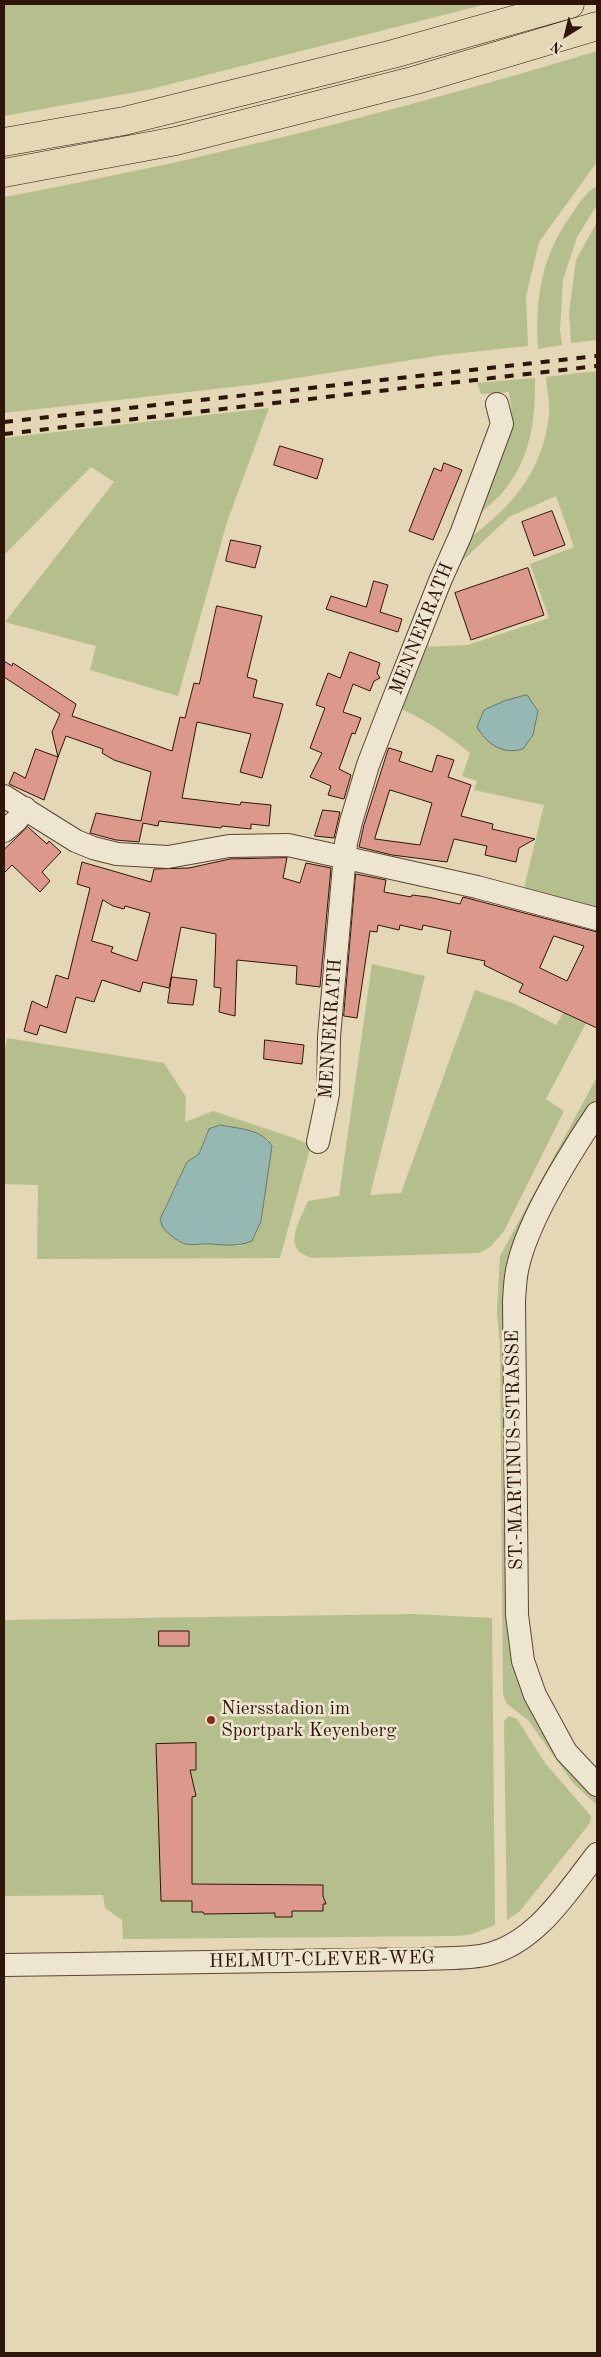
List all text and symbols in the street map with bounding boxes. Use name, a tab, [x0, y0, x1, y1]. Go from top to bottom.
north arrow	[541, 10, 591, 60]
text: N	[549, 38, 566, 56]
street label: MENNEKRATH	[385, 559, 459, 699]
street label: MENNEKRATH	[315, 958, 347, 1100]
street label: ST.-MARTINUS-STRASSE	[502, 1330, 528, 1570]
place label: Niersstadion im Sportpark Keyenberg	[221, 1698, 396, 1742]
marker: Niersstadion im Sportpark Keyenberg	[205, 1714, 217, 1726]
street label: HELMUT-CLEVER-WEG	[209, 1947, 435, 1973]

